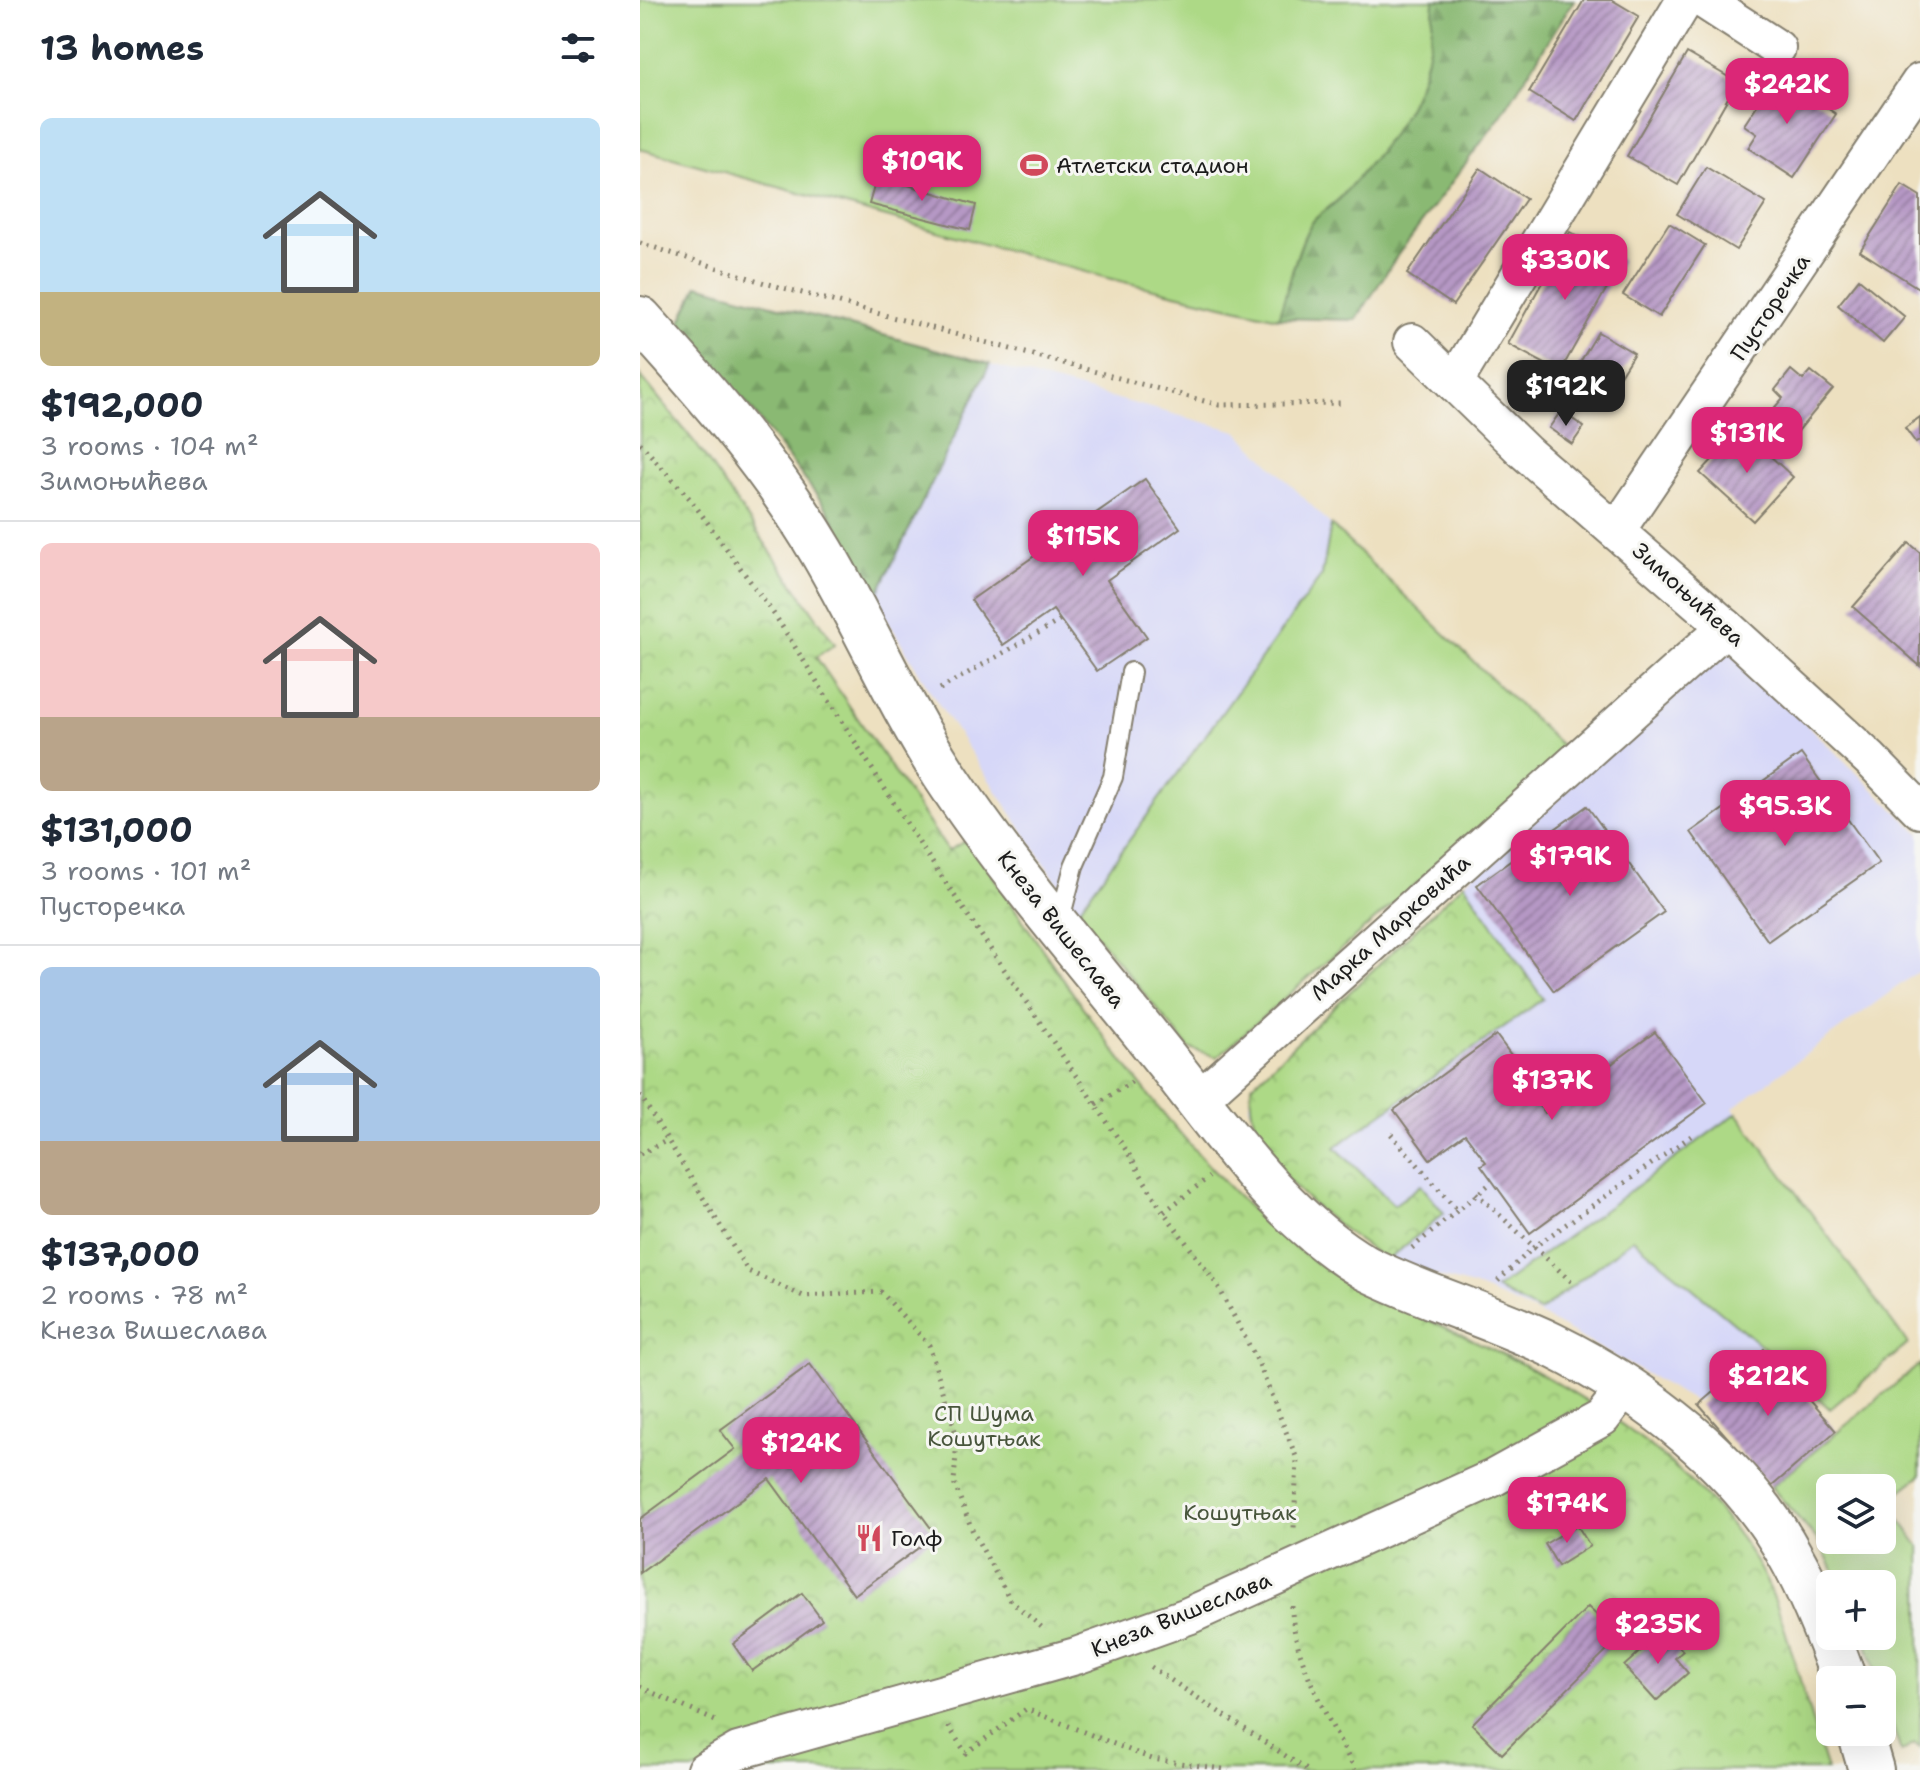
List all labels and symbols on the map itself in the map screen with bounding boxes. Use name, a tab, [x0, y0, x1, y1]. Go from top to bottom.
pin: $242K	[1731, 58, 1843, 126]
pin: $109K	[866, 135, 978, 203]
sports icon: Атлетски стадион	[1019, 150, 1049, 180]
place label: Атлетски стадион	[1056, 151, 1249, 180]
pin: $330K	[1509, 234, 1621, 302]
street label: Пусторечка	[1724, 248, 1817, 366]
pin: $192K	[1510, 360, 1622, 428]
pin: $131K	[1691, 407, 1803, 475]
pin: $115K	[1027, 510, 1139, 578]
street label: Зимоњићева	[1626, 536, 1751, 653]
pin: $95.3K	[1720, 780, 1850, 848]
pin: $179K	[1514, 830, 1626, 898]
street label: Кнеза Вишеслава	[991, 845, 1132, 1014]
street label: Марка Марковића	[1304, 848, 1477, 1007]
pin: $137K	[1496, 1054, 1608, 1122]
pin: $212K	[1712, 1350, 1824, 1418]
park label: СП Шума Кошутњак	[927, 1399, 1041, 1453]
pin: $124K	[745, 1417, 857, 1485]
pin: $174K	[1511, 1477, 1623, 1545]
park label: Кошутњак	[1183, 1498, 1297, 1527]
restaurant icon: Голф	[854, 1523, 884, 1553]
place label: Голф	[891, 1524, 942, 1553]
street label: Кнеза Вишеслава	[1087, 1565, 1276, 1664]
pin: $235K	[1602, 1598, 1714, 1666]

